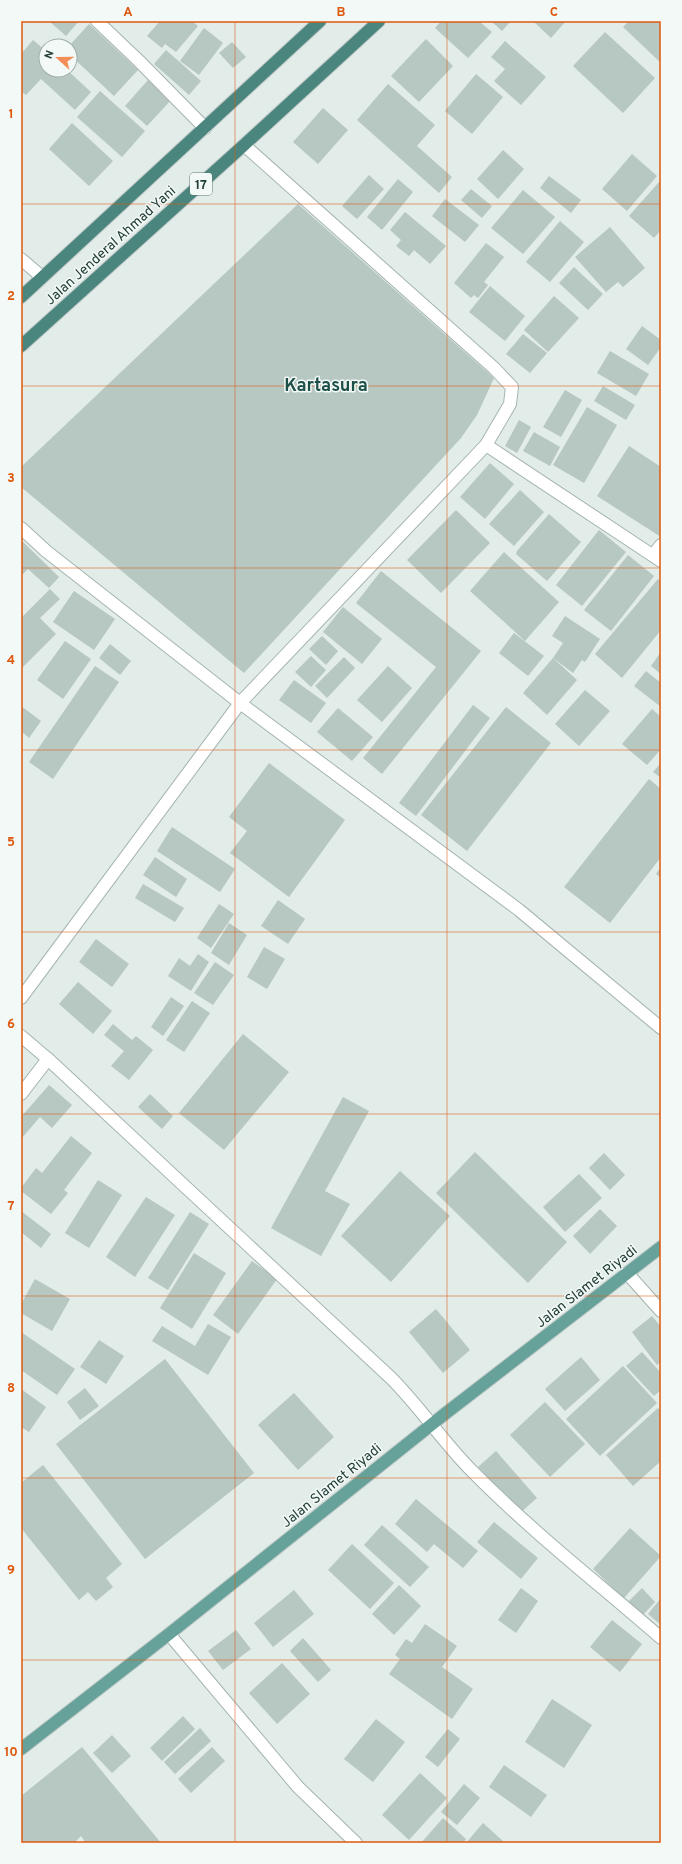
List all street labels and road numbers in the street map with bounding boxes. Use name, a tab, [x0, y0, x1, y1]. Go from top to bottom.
road number: 17	[190, 173, 212, 195]
street label: Jalan Jenderal Ahmad Yani	[42, 183, 180, 309]
street label: Jalan Slamet Riyadi	[533, 1242, 641, 1332]
street label: Jalan Slamet Riyadi	[278, 1441, 385, 1532]

